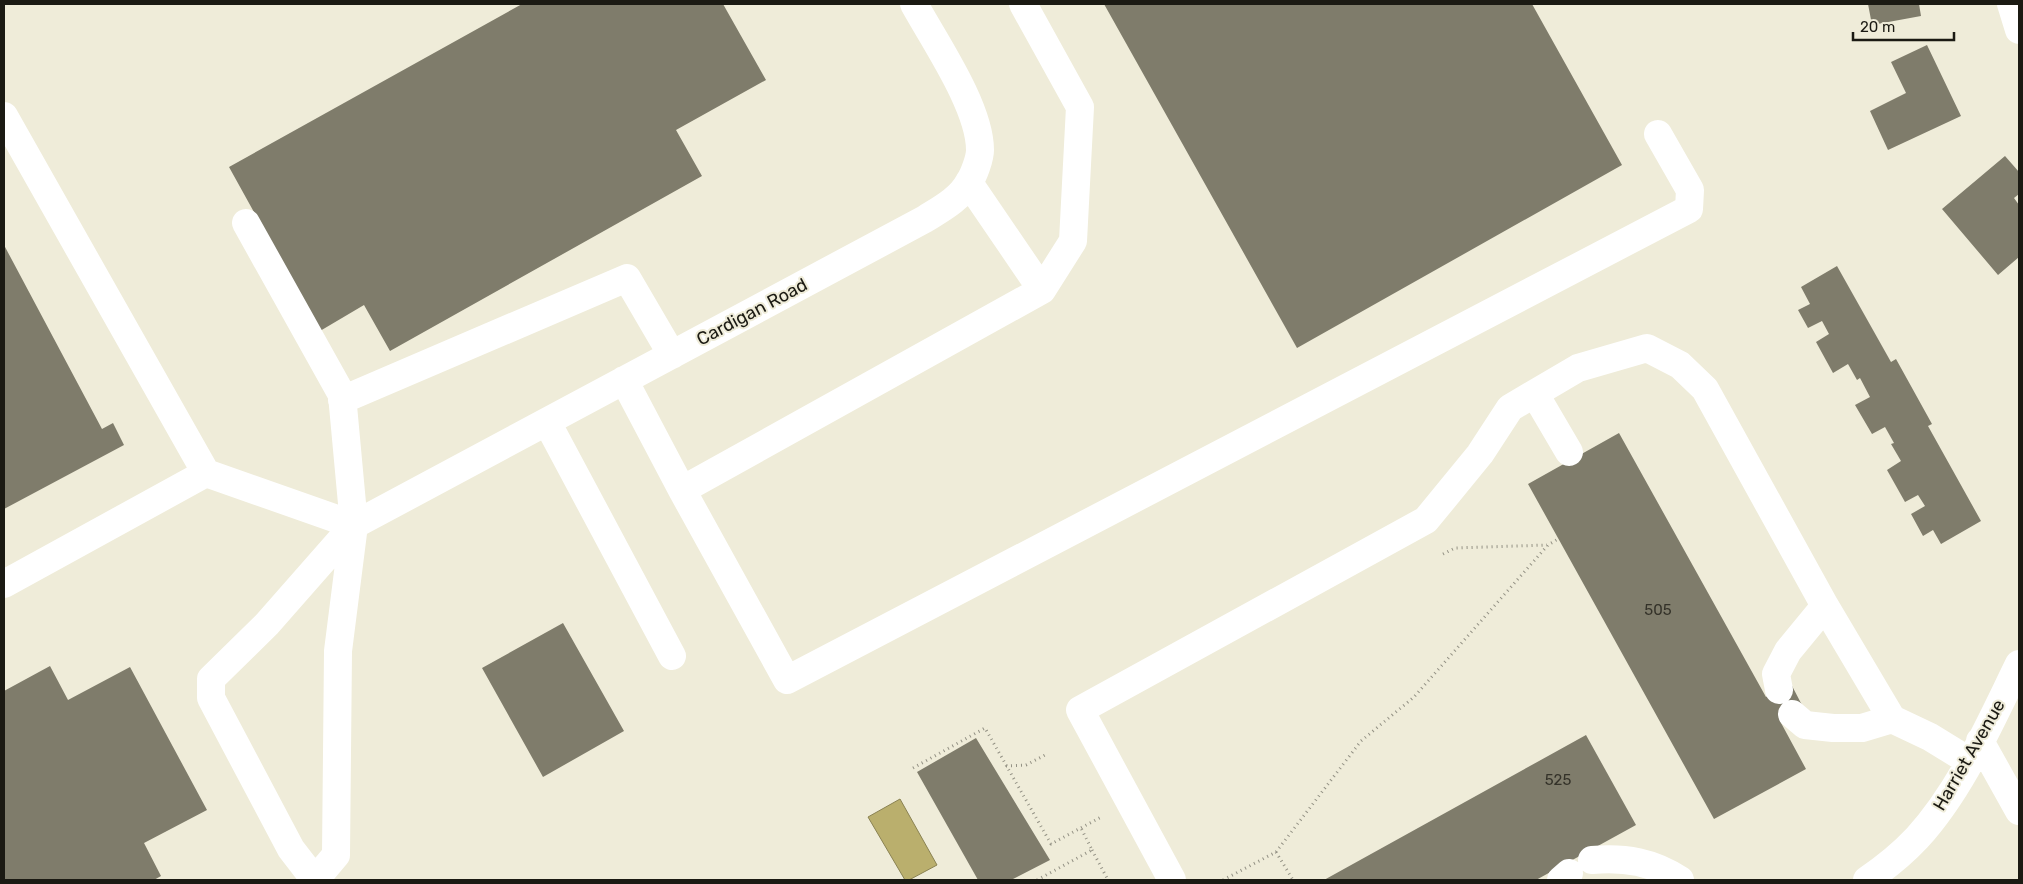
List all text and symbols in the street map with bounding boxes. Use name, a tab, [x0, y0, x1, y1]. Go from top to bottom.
scale bar	[1853, 10, 1954, 42]
text: 20 m	[1860, 18, 1895, 36]
street label: Cardigan Road	[693, 274, 811, 350]
house number: 505	[1644, 601, 1672, 619]
street label: Harriet Avenue	[1928, 695, 2010, 815]
house number: 525	[1545, 771, 1571, 789]

